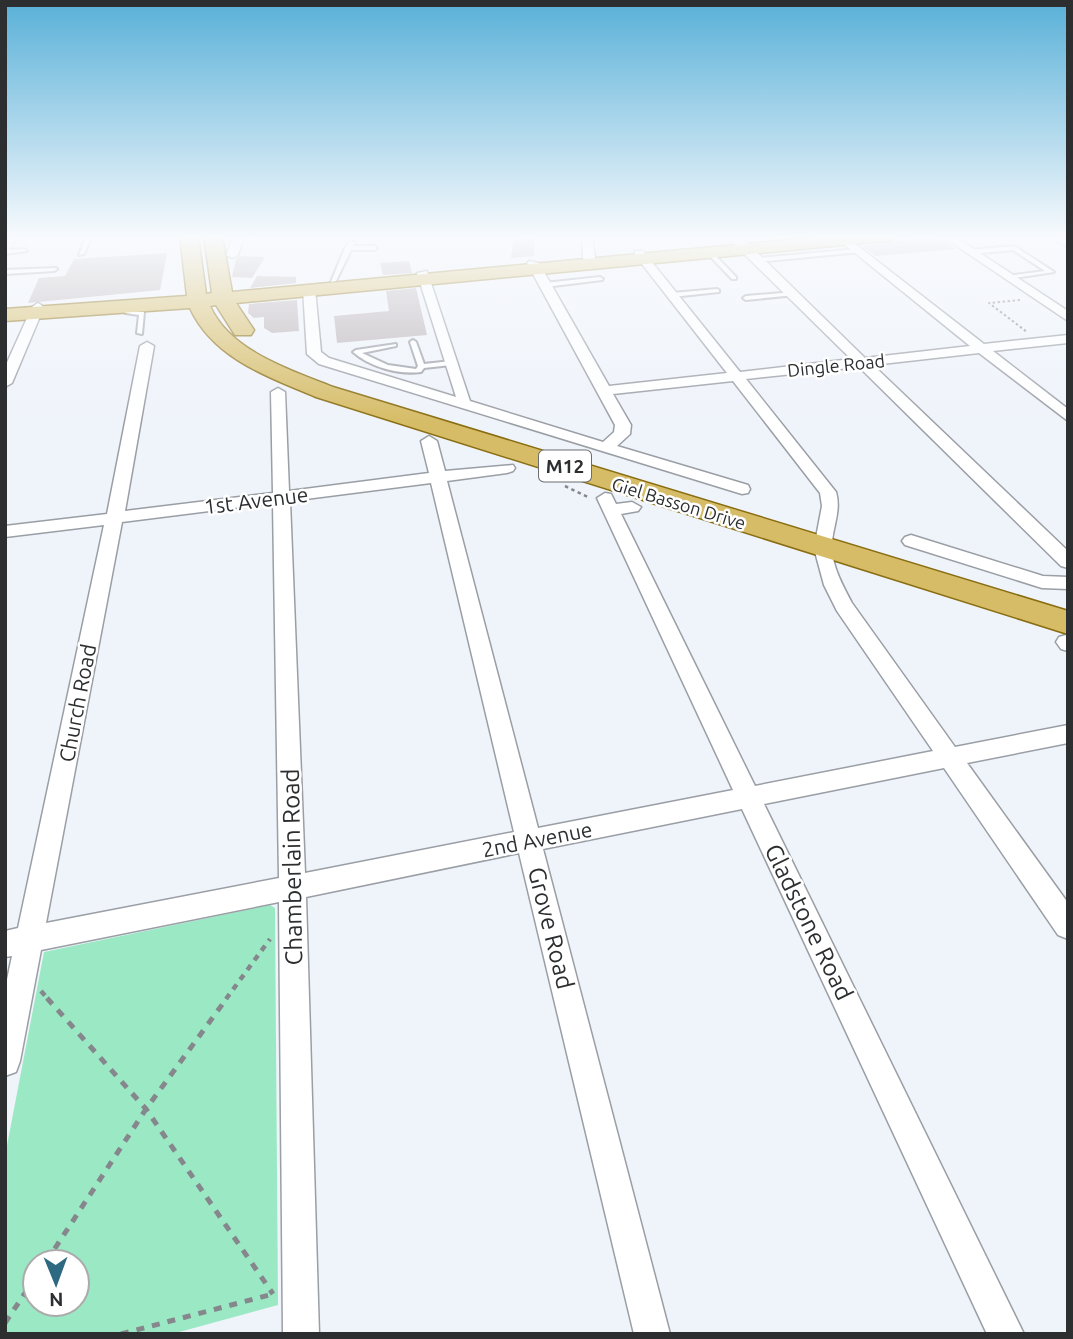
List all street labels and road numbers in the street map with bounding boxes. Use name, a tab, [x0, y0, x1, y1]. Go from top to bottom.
street label: Dingle Road	[786, 350, 886, 380]
road number: M12	[539, 450, 591, 481]
street label: Giel Basson Drive	[610, 473, 748, 533]
street label: 1st Avenue	[203, 482, 309, 518]
street label: Church Road	[54, 642, 100, 764]
street label: Chamberlain Road	[277, 768, 307, 966]
street label: 2nd Avenue	[480, 817, 594, 861]
street label: Gladstone Road	[760, 840, 858, 1004]
street label: Grove Road	[523, 864, 579, 992]

